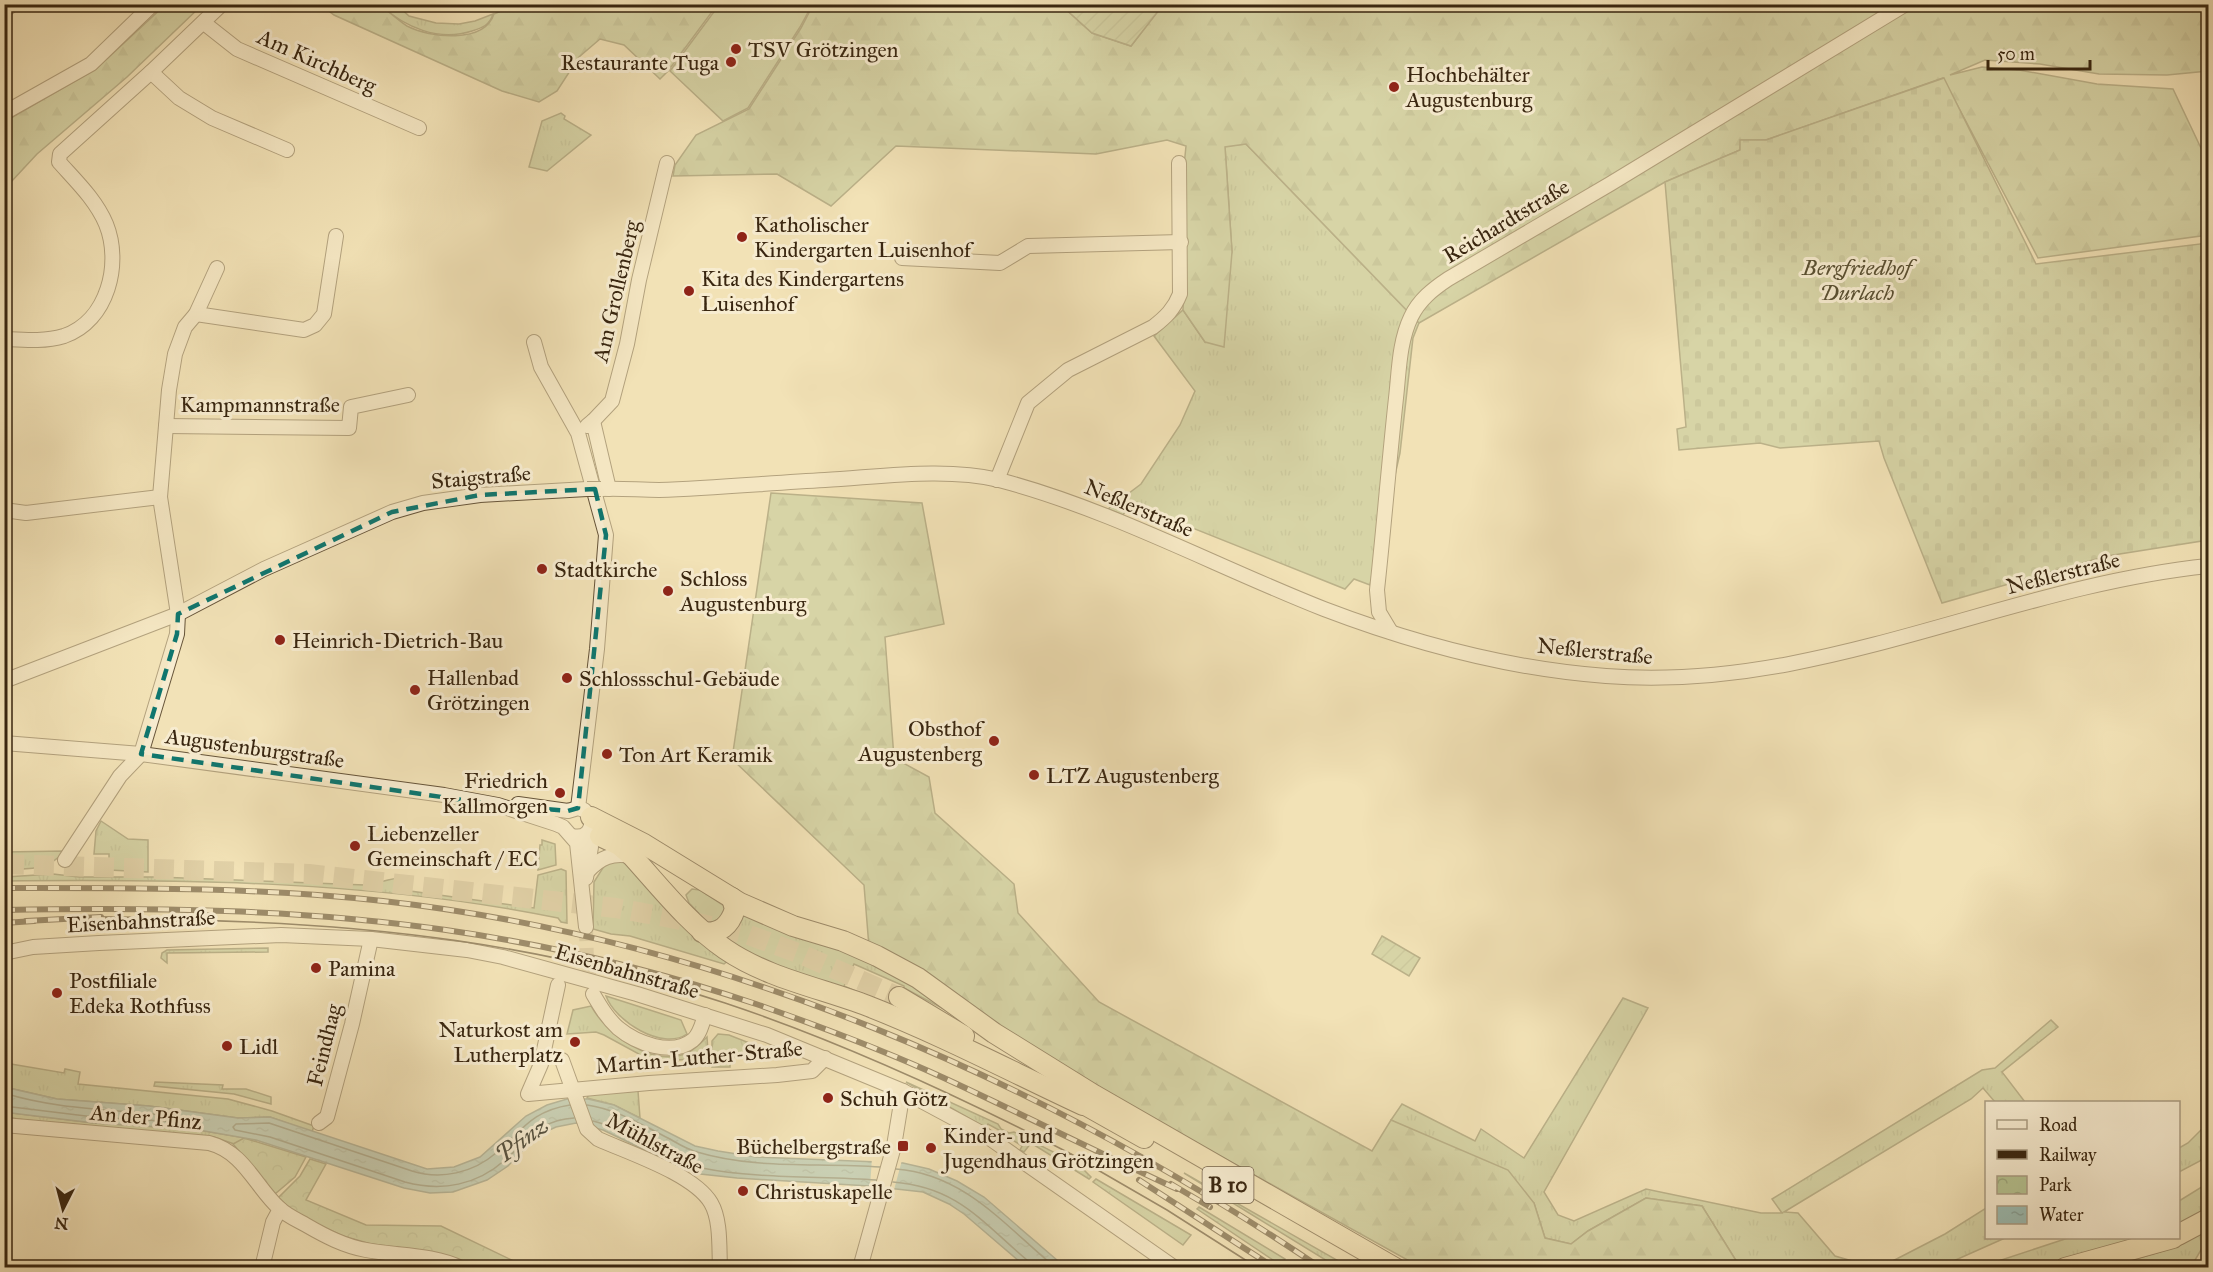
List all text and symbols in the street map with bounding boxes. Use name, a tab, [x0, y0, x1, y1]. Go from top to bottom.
street label: Am Kirchberg	[252, 22, 381, 100]
scale bar	[1988, 33, 2090, 71]
place label: TSV Grötzingen	[748, 36, 899, 63]
marker: TSV Grötzingen	[729, 42, 743, 56]
text: 50 m	[1997, 43, 2035, 65]
place label: Restaurante Tuga	[561, 49, 720, 76]
marker: Restaurante Tuga	[724, 55, 738, 69]
place label: Hochbehälter Augustenburg	[1405, 61, 1533, 113]
marker: Hochbehälter Augustenburg	[1387, 80, 1401, 94]
street label: Reichardtstraße	[1438, 173, 1574, 269]
place label: Katholischer Kindergarten Luisenhof	[754, 211, 975, 263]
street label: Am Grollenberg	[586, 217, 646, 365]
marker: Katholischer Kindergarten Luisenhof	[735, 230, 749, 244]
park label: Bergfriedhof Durlach	[1801, 254, 1917, 306]
place label: Kita des Kindergartens Luisenhof	[701, 265, 904, 317]
marker: Kita des Kindergartens Luisenhof	[682, 284, 696, 298]
street label: Kampmannstraße	[180, 391, 340, 418]
street label: Staigstraße	[430, 459, 532, 495]
street label: Neßlerstraße	[1080, 473, 1198, 543]
street label: Neßlerstraße	[2003, 546, 2123, 600]
place label: Stadtkirche	[554, 556, 658, 583]
marker: Stadtkirche	[535, 562, 549, 576]
place label: Schloss Augustenburg	[679, 565, 807, 617]
marker: Schloss Augustenburg	[661, 584, 675, 598]
place label: Heinrich-Dietrich-Bau	[292, 627, 504, 654]
street label: Neßlerstraße	[1536, 632, 1654, 670]
marker: Heinrich-Dietrich-Bau	[273, 633, 287, 647]
place label: Hallenbad Grötzingen	[427, 664, 530, 716]
place label: Schlossschul-Gebäude	[579, 665, 780, 692]
marker: Schlossschul-Gebäude	[560, 671, 574, 685]
marker: Hallenbad Grötzingen	[408, 683, 422, 697]
place label: Obsthof Augustenberg	[857, 715, 986, 767]
street label: Augustenburgstraße	[163, 722, 346, 774]
marker: Obsthof Augustenberg	[987, 734, 1001, 748]
place label: Ton Art Keramik	[619, 741, 773, 768]
marker: Ton Art Keramik	[600, 747, 614, 761]
place label: LTZ Augustenberg	[1046, 762, 1220, 789]
place label: Friedrich Kallmorgen	[442, 767, 548, 819]
marker: LTZ Augustenberg	[1027, 768, 1041, 782]
marker: Friedrich Kallmorgen	[553, 786, 567, 800]
place label: Liebenzeller Gemeinschaft / EC	[367, 820, 538, 872]
marker: Liebenzeller Gemeinschaft / EC	[348, 839, 362, 853]
street label: Eisenbahnstraße	[66, 904, 216, 938]
street label: Eisenbahnstraße	[552, 938, 702, 1004]
place label: Pamina	[328, 955, 396, 982]
marker: Pamina	[309, 961, 323, 975]
place label: Postfiliale Edeka Rothfuss	[69, 967, 211, 1019]
marker: Postfiliale Edeka Rothfuss	[50, 986, 64, 1000]
street label: Feindhag	[301, 1000, 347, 1089]
place label: Naturkost am Lutherplatz	[438, 1016, 564, 1068]
place label: Lidl	[239, 1033, 278, 1060]
street label: Martin-Luther-Straße	[594, 1034, 804, 1080]
marker: Naturkost am Lutherplatz	[568, 1035, 582, 1049]
marker: Lidl	[220, 1039, 234, 1053]
place label: Schuh Götz	[840, 1085, 948, 1112]
marker: Schuh Götz	[821, 1091, 835, 1105]
street label: An der Pfinz	[88, 1099, 203, 1135]
legend	[1985, 1101, 2180, 1239]
street label: Mühlstraße	[602, 1106, 708, 1180]
water label: Pfinz	[489, 1111, 555, 1169]
text: Road	[2039, 1114, 2077, 1136]
place label: Kinder- und Jugendhaus Grötzingen	[941, 1122, 1154, 1174]
place label: Büchelbergstraße	[736, 1133, 891, 1160]
marker: Büchelbergstraße	[896, 1139, 910, 1153]
marker: Kinder- und Jugendhaus Grötzingen	[924, 1141, 938, 1155]
text: Railway	[2039, 1144, 2097, 1166]
road number: B 10	[1202, 1167, 1254, 1203]
text: Park	[2039, 1174, 2072, 1196]
place label: Christuskapelle	[755, 1178, 893, 1205]
north arrow	[33, 1179, 93, 1239]
marker: Christuskapelle	[736, 1184, 750, 1198]
text: Water	[2039, 1204, 2084, 1226]
text: N	[53, 1213, 69, 1234]

